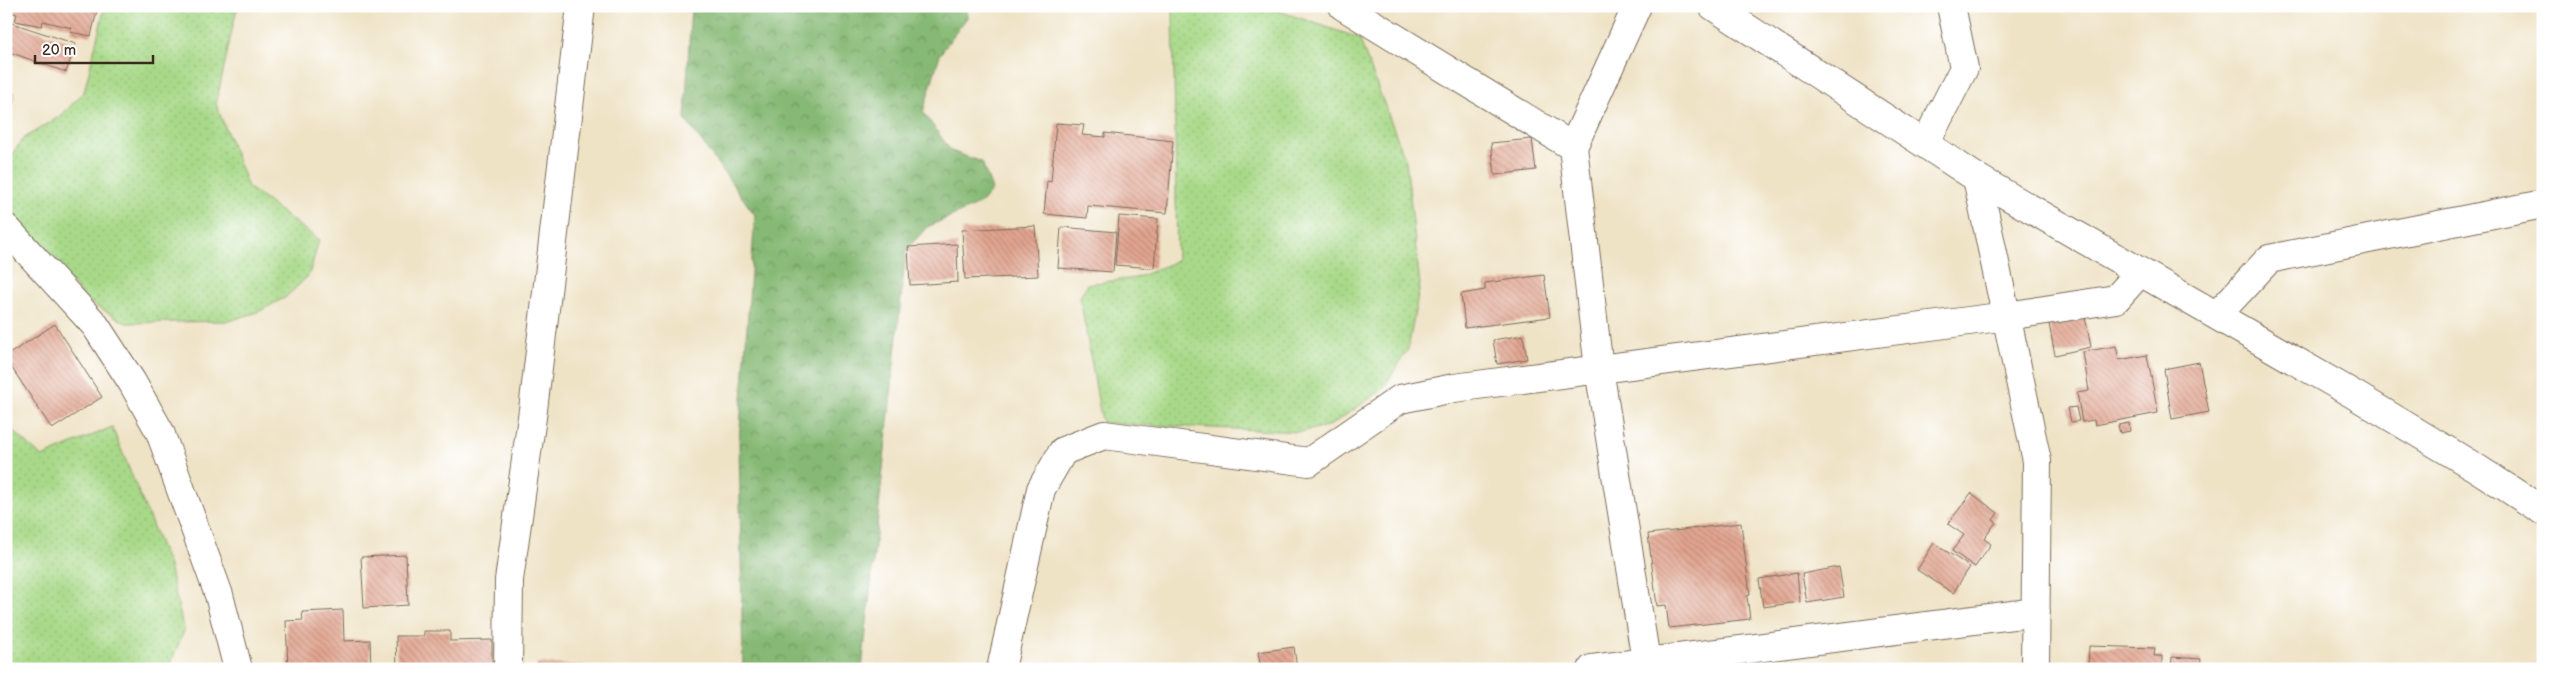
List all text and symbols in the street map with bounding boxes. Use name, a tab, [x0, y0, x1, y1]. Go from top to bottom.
scale bar	[35, 32, 152, 64]
text: 20 m	[42, 41, 76, 60]

